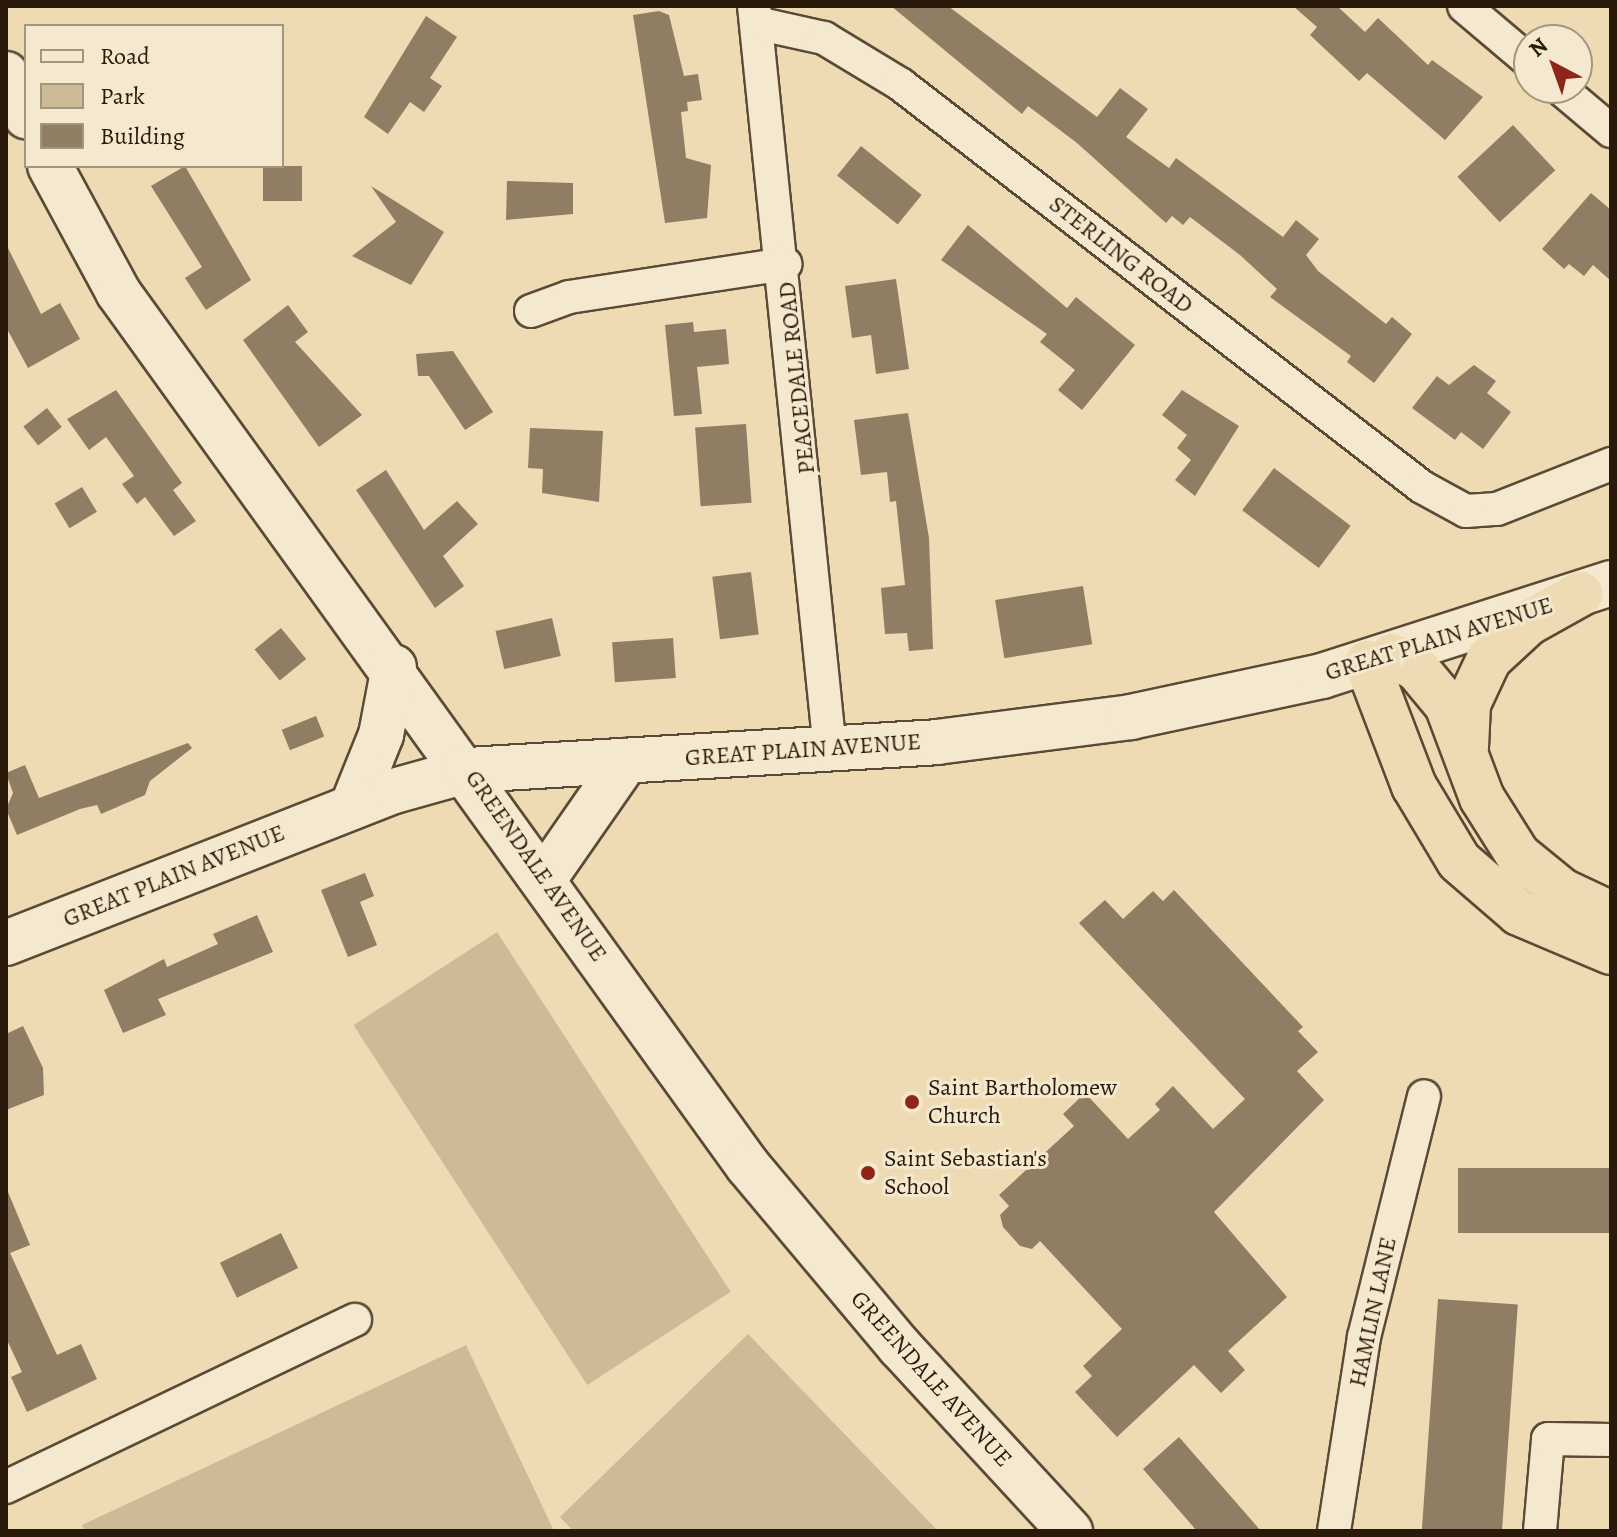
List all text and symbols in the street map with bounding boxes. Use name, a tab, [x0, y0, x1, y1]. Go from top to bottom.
legend	[24, 24, 284, 168]
north arrow	[1513, 24, 1593, 104]
text: N	[1523, 31, 1554, 64]
text: Road	[100, 40, 150, 72]
text: Park	[100, 80, 145, 112]
text: Building	[100, 120, 185, 152]
street label: STERLING ROAD	[1043, 190, 1199, 320]
street label: PEACEDALE ROAD	[773, 280, 821, 476]
street label: GREAT PLAIN AVENUE	[1322, 591, 1556, 687]
street label: GREAT PLAIN AVENUE	[684, 727, 922, 773]
street label: GREENDALE AVENUE	[459, 765, 613, 967]
street label: GREAT PLAIN AVENUE	[59, 818, 289, 934]
place label: Saint Bartholomew Church	[928, 1074, 1117, 1130]
marker: Saint Bartholomew Church	[903, 1093, 921, 1111]
place label: Saint Sebastian's School	[884, 1145, 1047, 1201]
marker: Saint Sebastian's School	[859, 1164, 877, 1182]
street label: HAMLIN LANE	[1343, 1234, 1403, 1390]
street label: GREENDALE AVENUE	[844, 1285, 1018, 1473]

